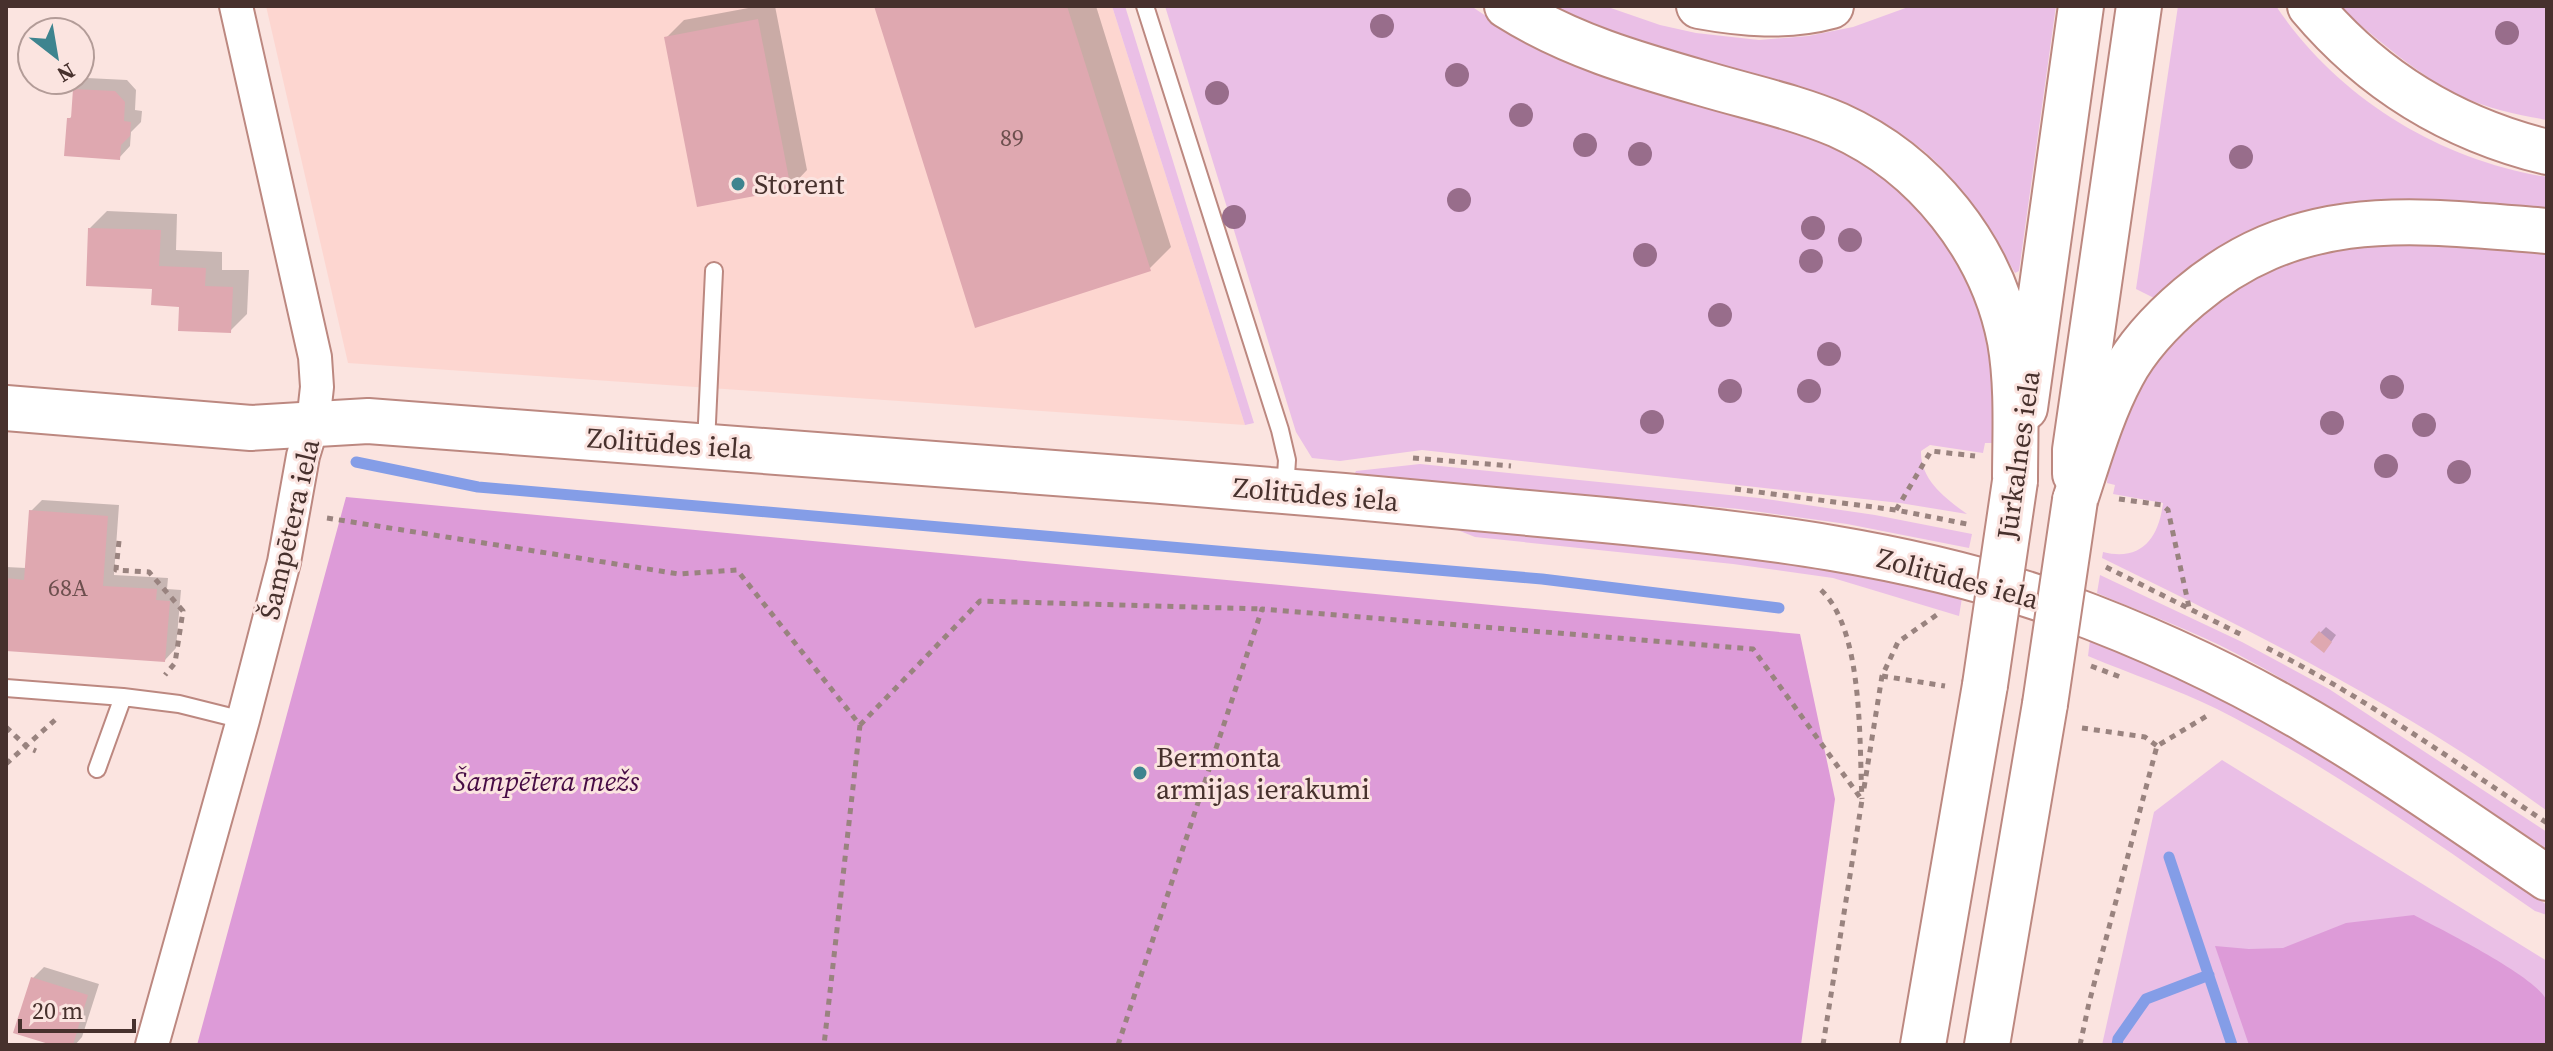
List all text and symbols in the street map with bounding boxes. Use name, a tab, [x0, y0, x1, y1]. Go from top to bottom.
north arrow	[16, 16, 96, 96]
text: N	[52, 56, 81, 90]
house number: 89	[1000, 121, 1024, 154]
place label: Storent	[754, 165, 845, 203]
marker: Storent	[729, 175, 747, 193]
street label: Jūrkalnes iela	[1987, 367, 2049, 543]
street label: Zolitūdes iela	[586, 418, 755, 468]
street label: Šampētera iela	[250, 434, 328, 623]
street label: Zolitūdes iela	[1232, 468, 1401, 520]
street label: Zolitūdes iela	[1873, 538, 2044, 618]
house number: 68A	[48, 571, 88, 604]
place label: Bermonta armijas ierakumi	[1156, 738, 1370, 808]
park label: Šampētera mežs	[453, 762, 640, 800]
marker: Bermonta armijas ierakumi	[1131, 764, 1149, 782]
scale bar	[20, 983, 134, 1033]
text: 20 m	[32, 994, 83, 1027]

